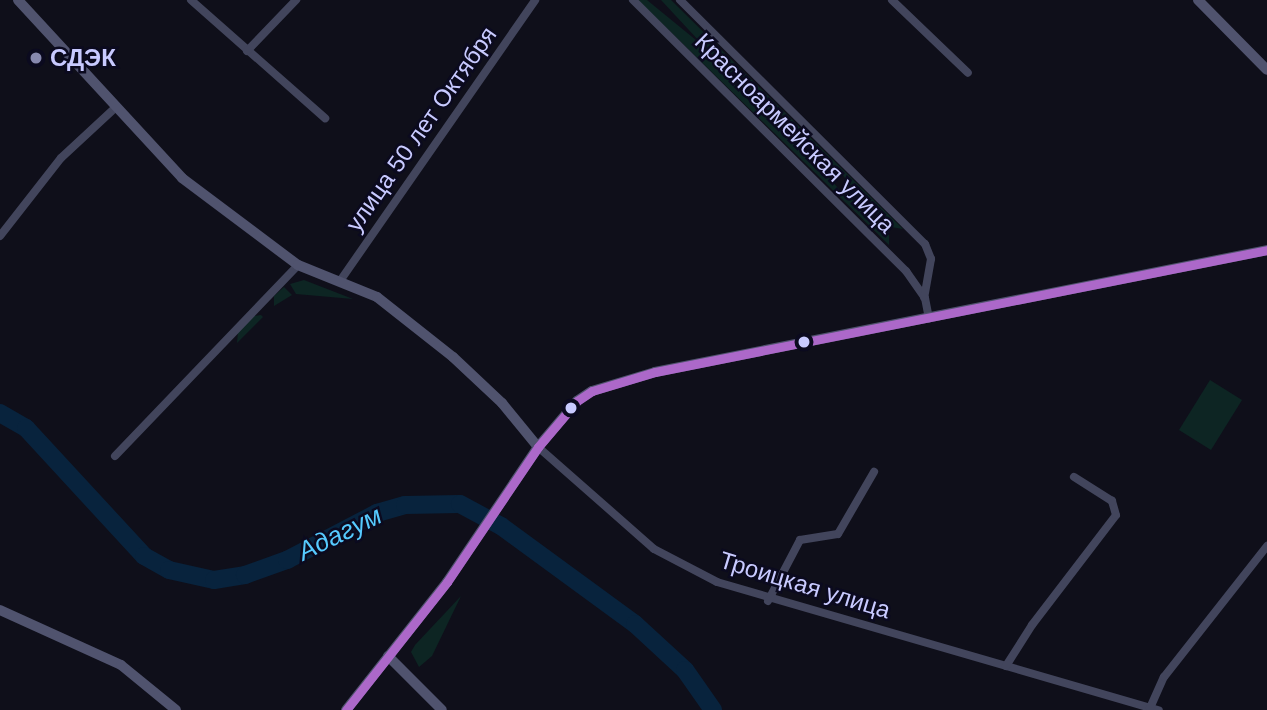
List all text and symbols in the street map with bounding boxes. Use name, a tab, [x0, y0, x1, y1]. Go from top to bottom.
street label: улица 50 лет Октября	[339, 21, 503, 237]
street label: Красноармейская улица	[689, 27, 901, 239]
place label: СДЭК	[50, 44, 116, 72]
marker: СДЭК	[28, 50, 44, 66]
unlabelled marker	[797, 335, 811, 349]
unlabelled marker	[564, 401, 578, 415]
water label: Адагум	[293, 500, 387, 568]
street label: Троицкая улица	[716, 545, 894, 625]

